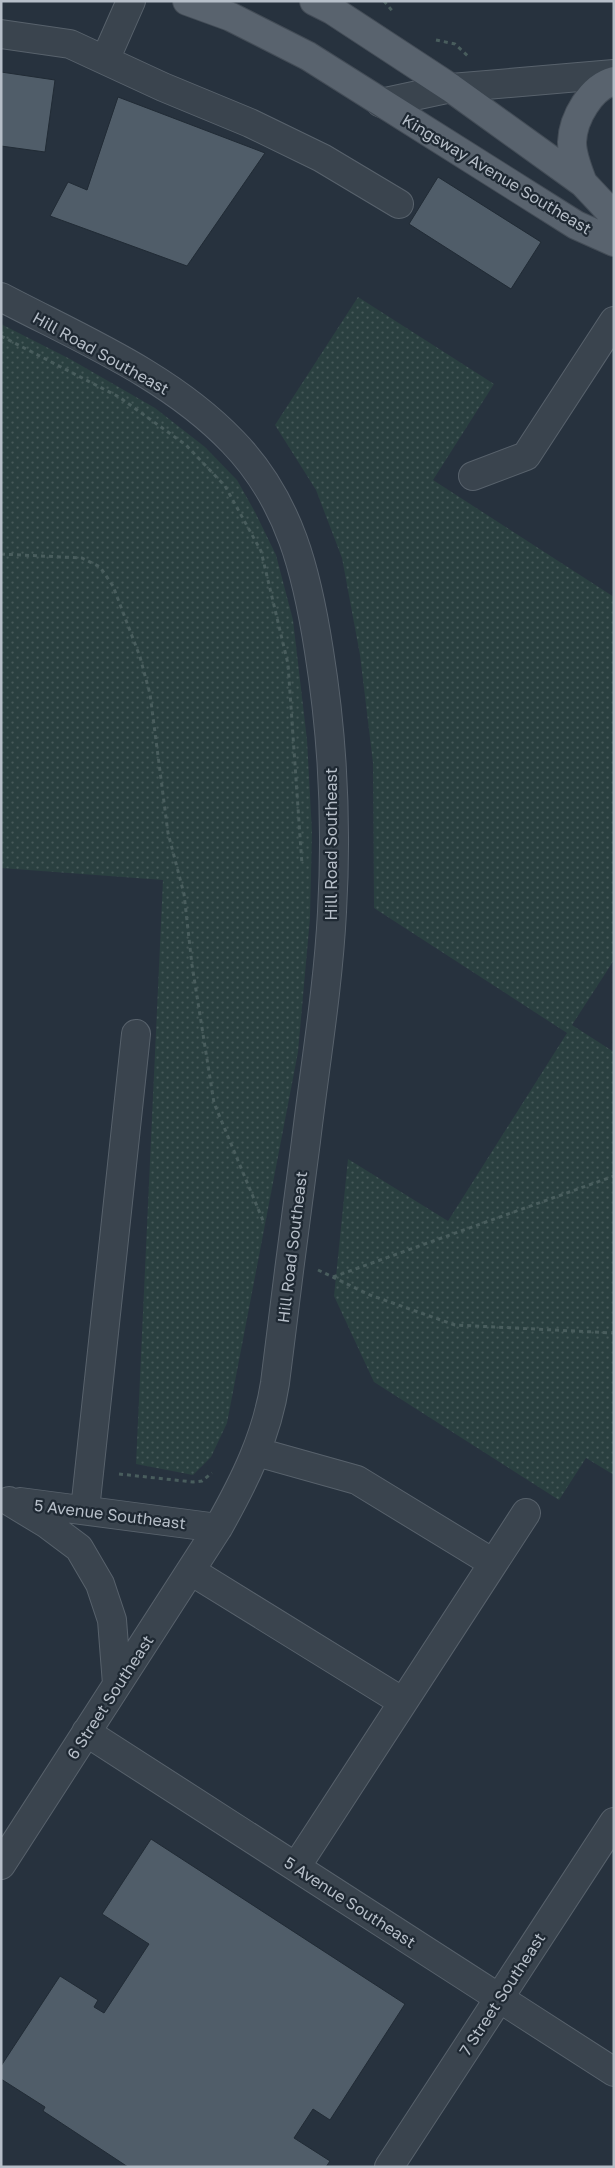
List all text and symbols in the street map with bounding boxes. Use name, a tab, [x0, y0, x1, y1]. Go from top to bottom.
street label: Kingsway Avenue Southeast	[399, 109, 595, 239]
street label: Hill Road Southeast	[29, 307, 173, 399]
street label: Hill Road Southeast	[321, 768, 341, 920]
street label: Hill Road Southeast	[273, 1170, 311, 1324]
street label: 5 Avenue Southeast	[33, 1495, 187, 1533]
street label: 6 Street Southeast	[62, 1631, 158, 1763]
street label: 5 Avenue Southeast	[281, 1852, 419, 1952]
street label: 7 Street Southeast	[455, 1929, 549, 2059]

